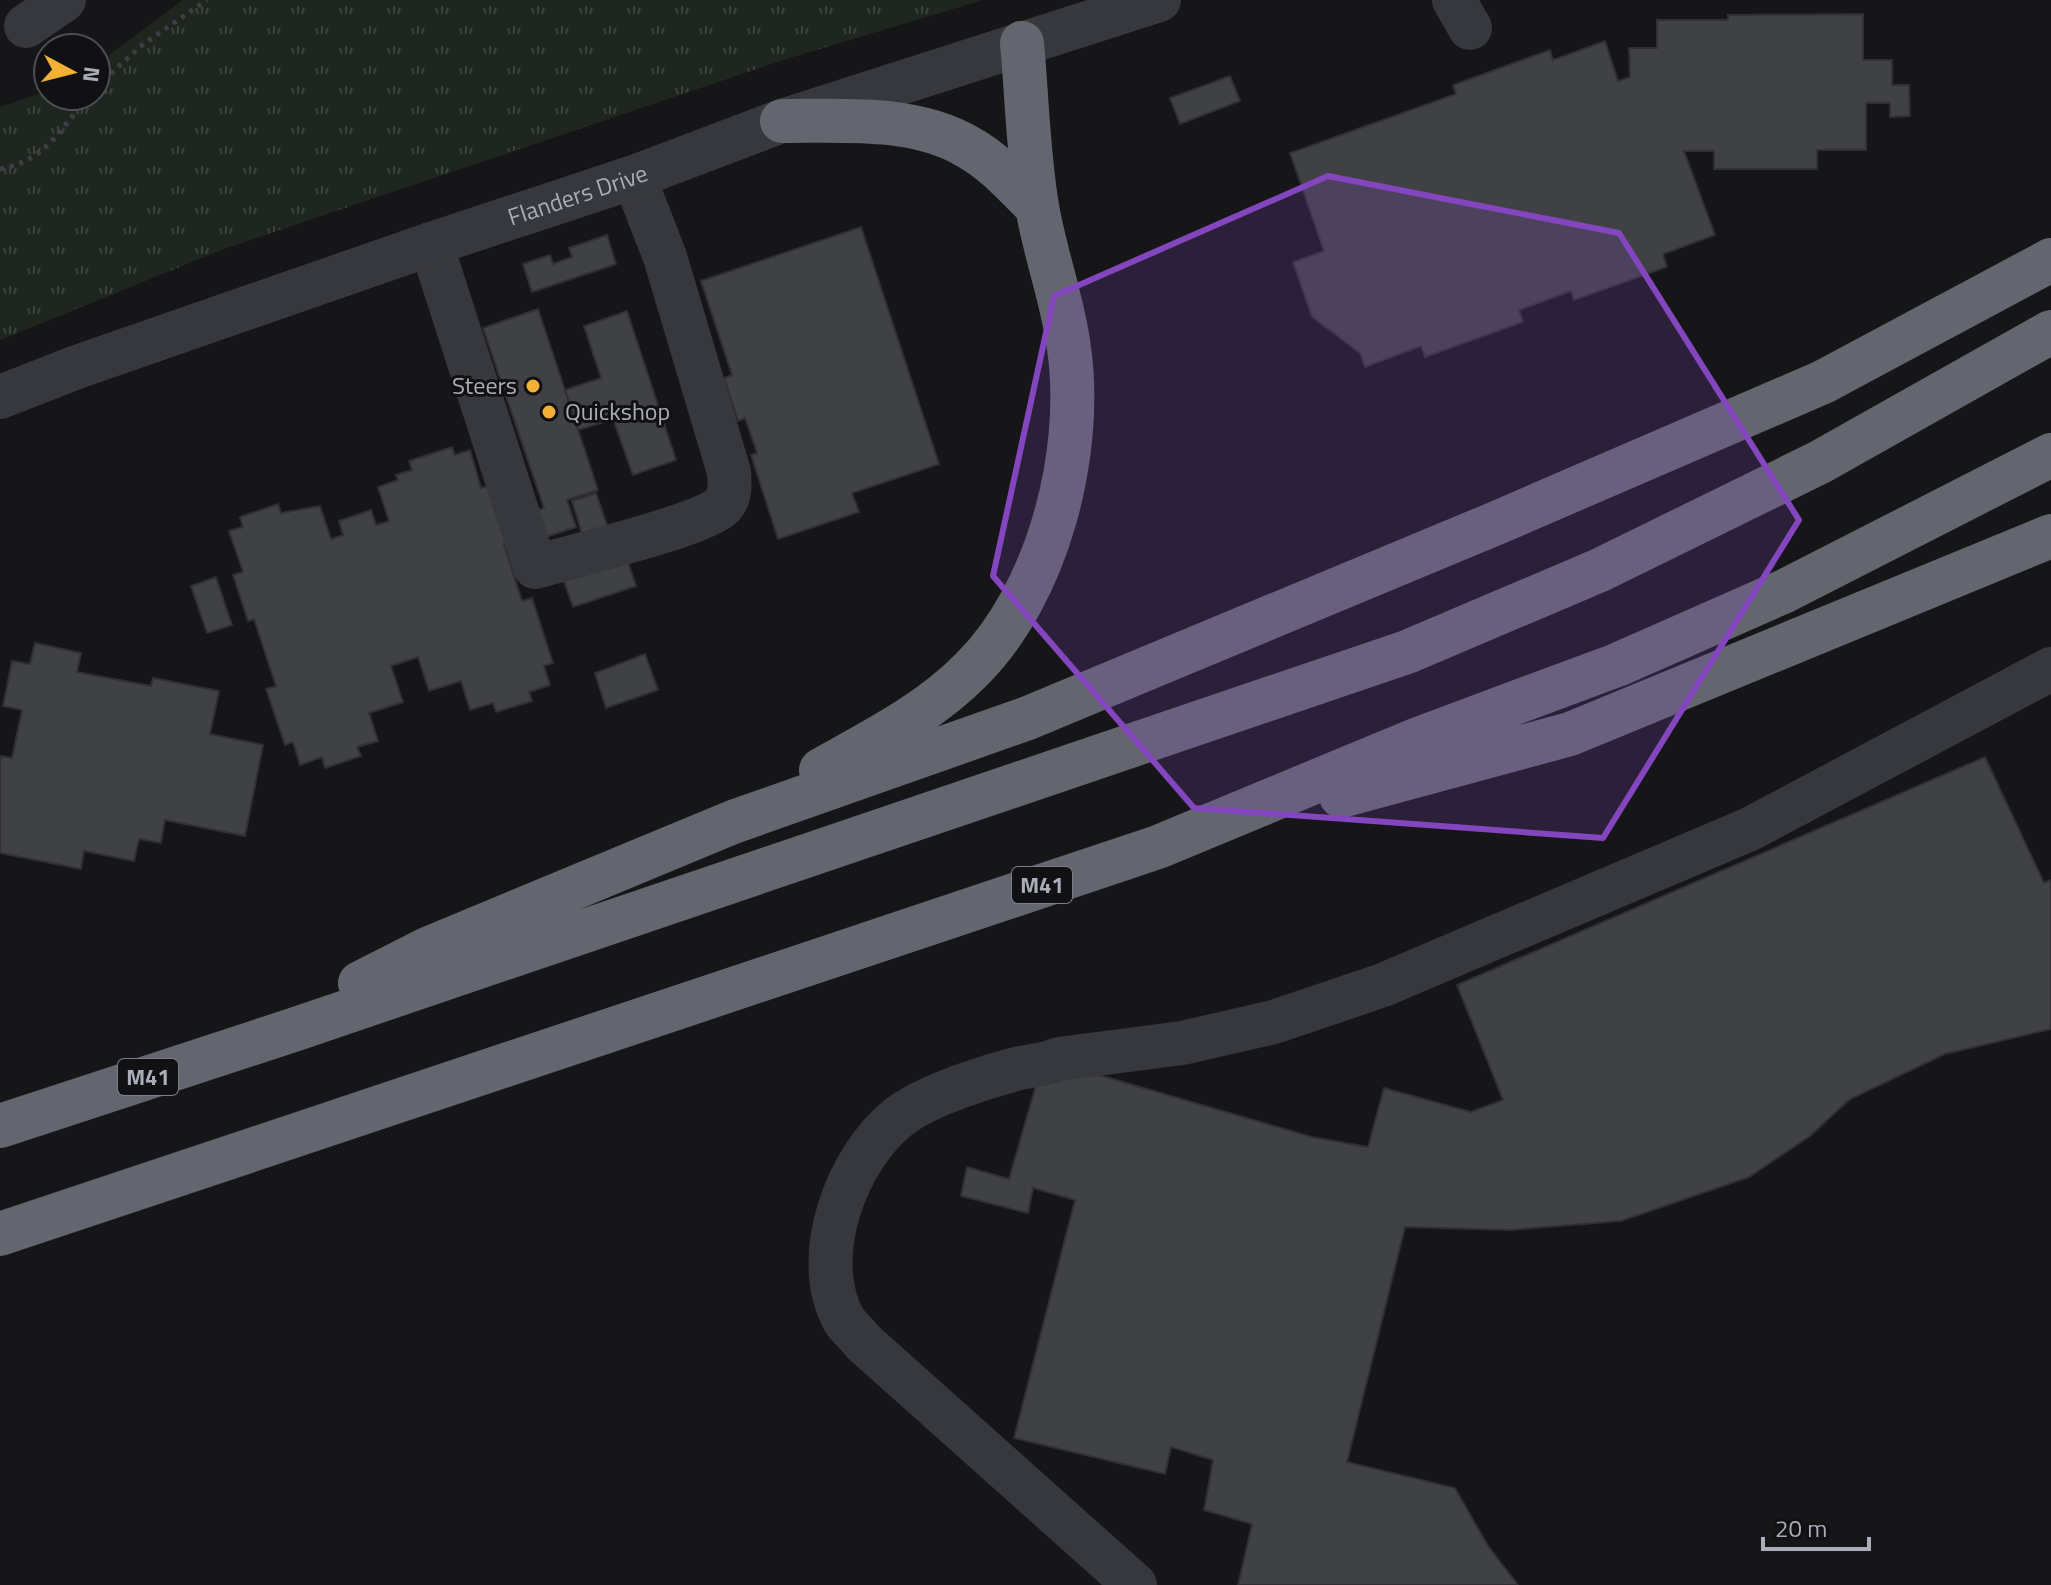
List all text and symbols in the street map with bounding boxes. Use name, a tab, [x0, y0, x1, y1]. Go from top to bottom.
north arrow	[32, 32, 112, 112]
text: N	[74, 65, 110, 84]
street label: Flanders Drive	[503, 154, 653, 234]
place label: Steers	[452, 367, 517, 403]
marker: Steers	[524, 377, 542, 395]
place label: Quickshop	[565, 393, 670, 429]
marker: Quickshop	[540, 403, 558, 421]
road number: M41	[1012, 867, 1072, 903]
road number: M41	[118, 1059, 178, 1095]
scale bar	[1763, 1501, 1869, 1551]
text: 20 m	[1775, 1510, 1827, 1546]

